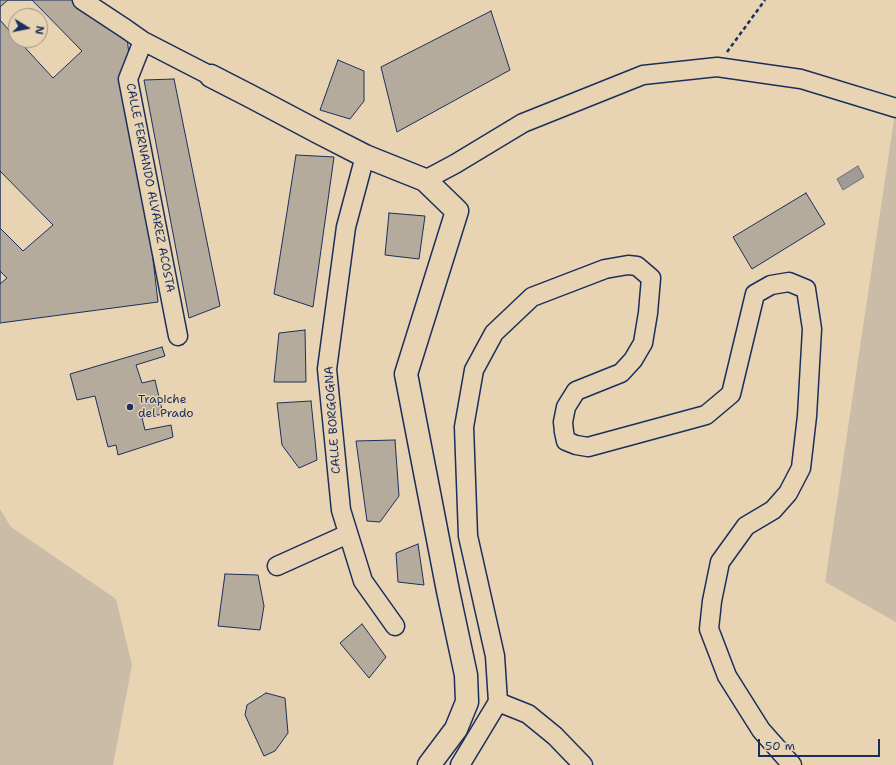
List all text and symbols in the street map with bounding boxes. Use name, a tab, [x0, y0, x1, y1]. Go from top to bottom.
north arrow	[8, 8, 48, 48]
text: N	[31, 24, 47, 36]
street label: CALLE FERNANDO ALVAREZ ACOSTA	[123, 82, 177, 294]
street label: CALLE BORGOGNA	[322, 366, 344, 474]
place label: Trapiche del Prado	[138, 393, 194, 421]
marker: Trapiche del Prado	[125, 402, 135, 412]
scale bar	[760, 731, 882, 757]
text: 50 m	[765, 738, 795, 754]

